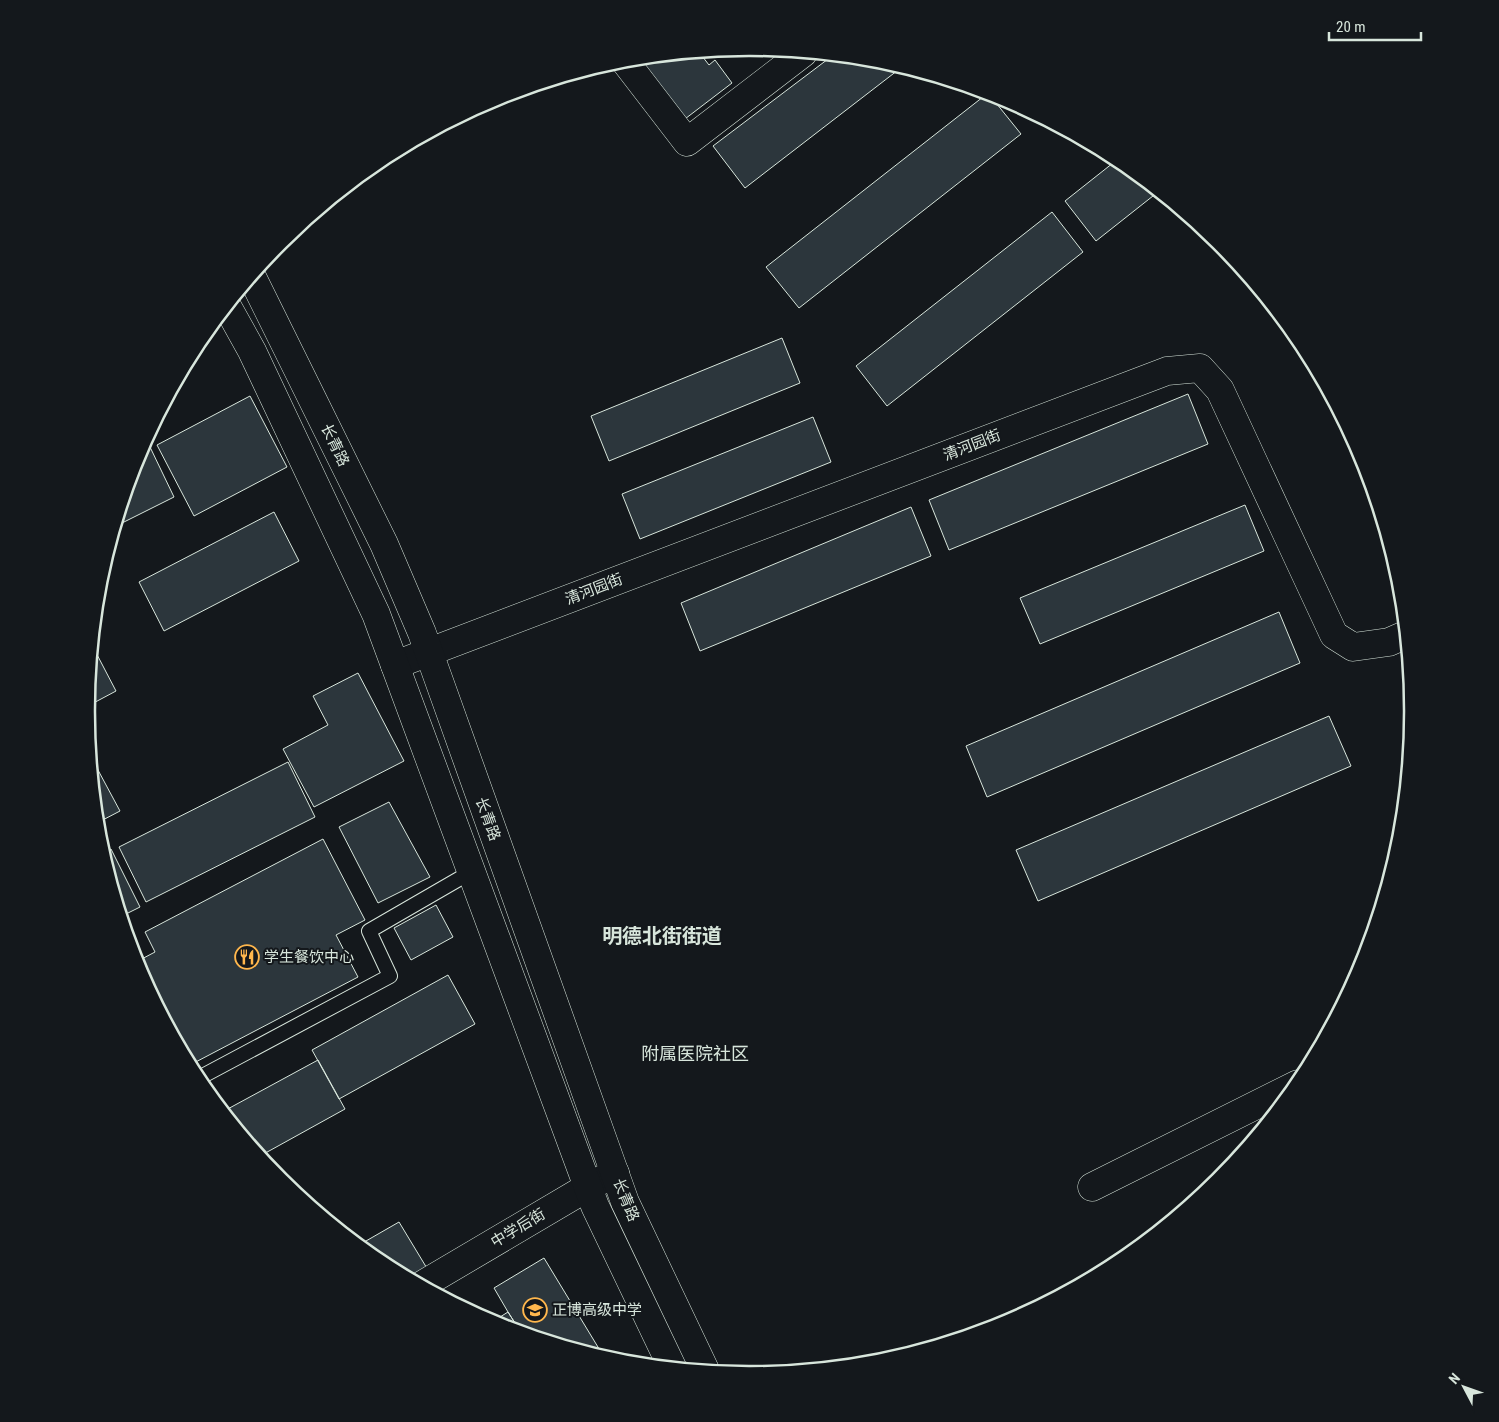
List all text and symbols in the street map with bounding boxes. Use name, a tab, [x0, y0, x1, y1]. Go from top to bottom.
scale bar	[1329, 10, 1422, 42]
text: 20 m	[1336, 18, 1366, 36]
street label: 长青路	[317, 421, 353, 469]
street label: 清河园街	[941, 426, 1003, 464]
street label: 清河园街	[563, 570, 625, 608]
street label: 长青路	[472, 795, 504, 843]
district label: 明德北街街道	[602, 924, 722, 948]
restaurant icon: 学生餐饮中心	[234, 944, 260, 970]
place label: 学生餐饮中心	[264, 948, 354, 966]
district label: 附属医院社区	[641, 1043, 749, 1064]
street label: 长青路	[609, 1176, 643, 1224]
street label: 中学后街	[488, 1205, 548, 1251]
school or university icon: 正博高级中学	[522, 1297, 548, 1323]
place label: 正博高级中学	[552, 1301, 642, 1319]
north arrow	[1439, 1362, 1489, 1412]
text: N	[1445, 1370, 1463, 1387]

